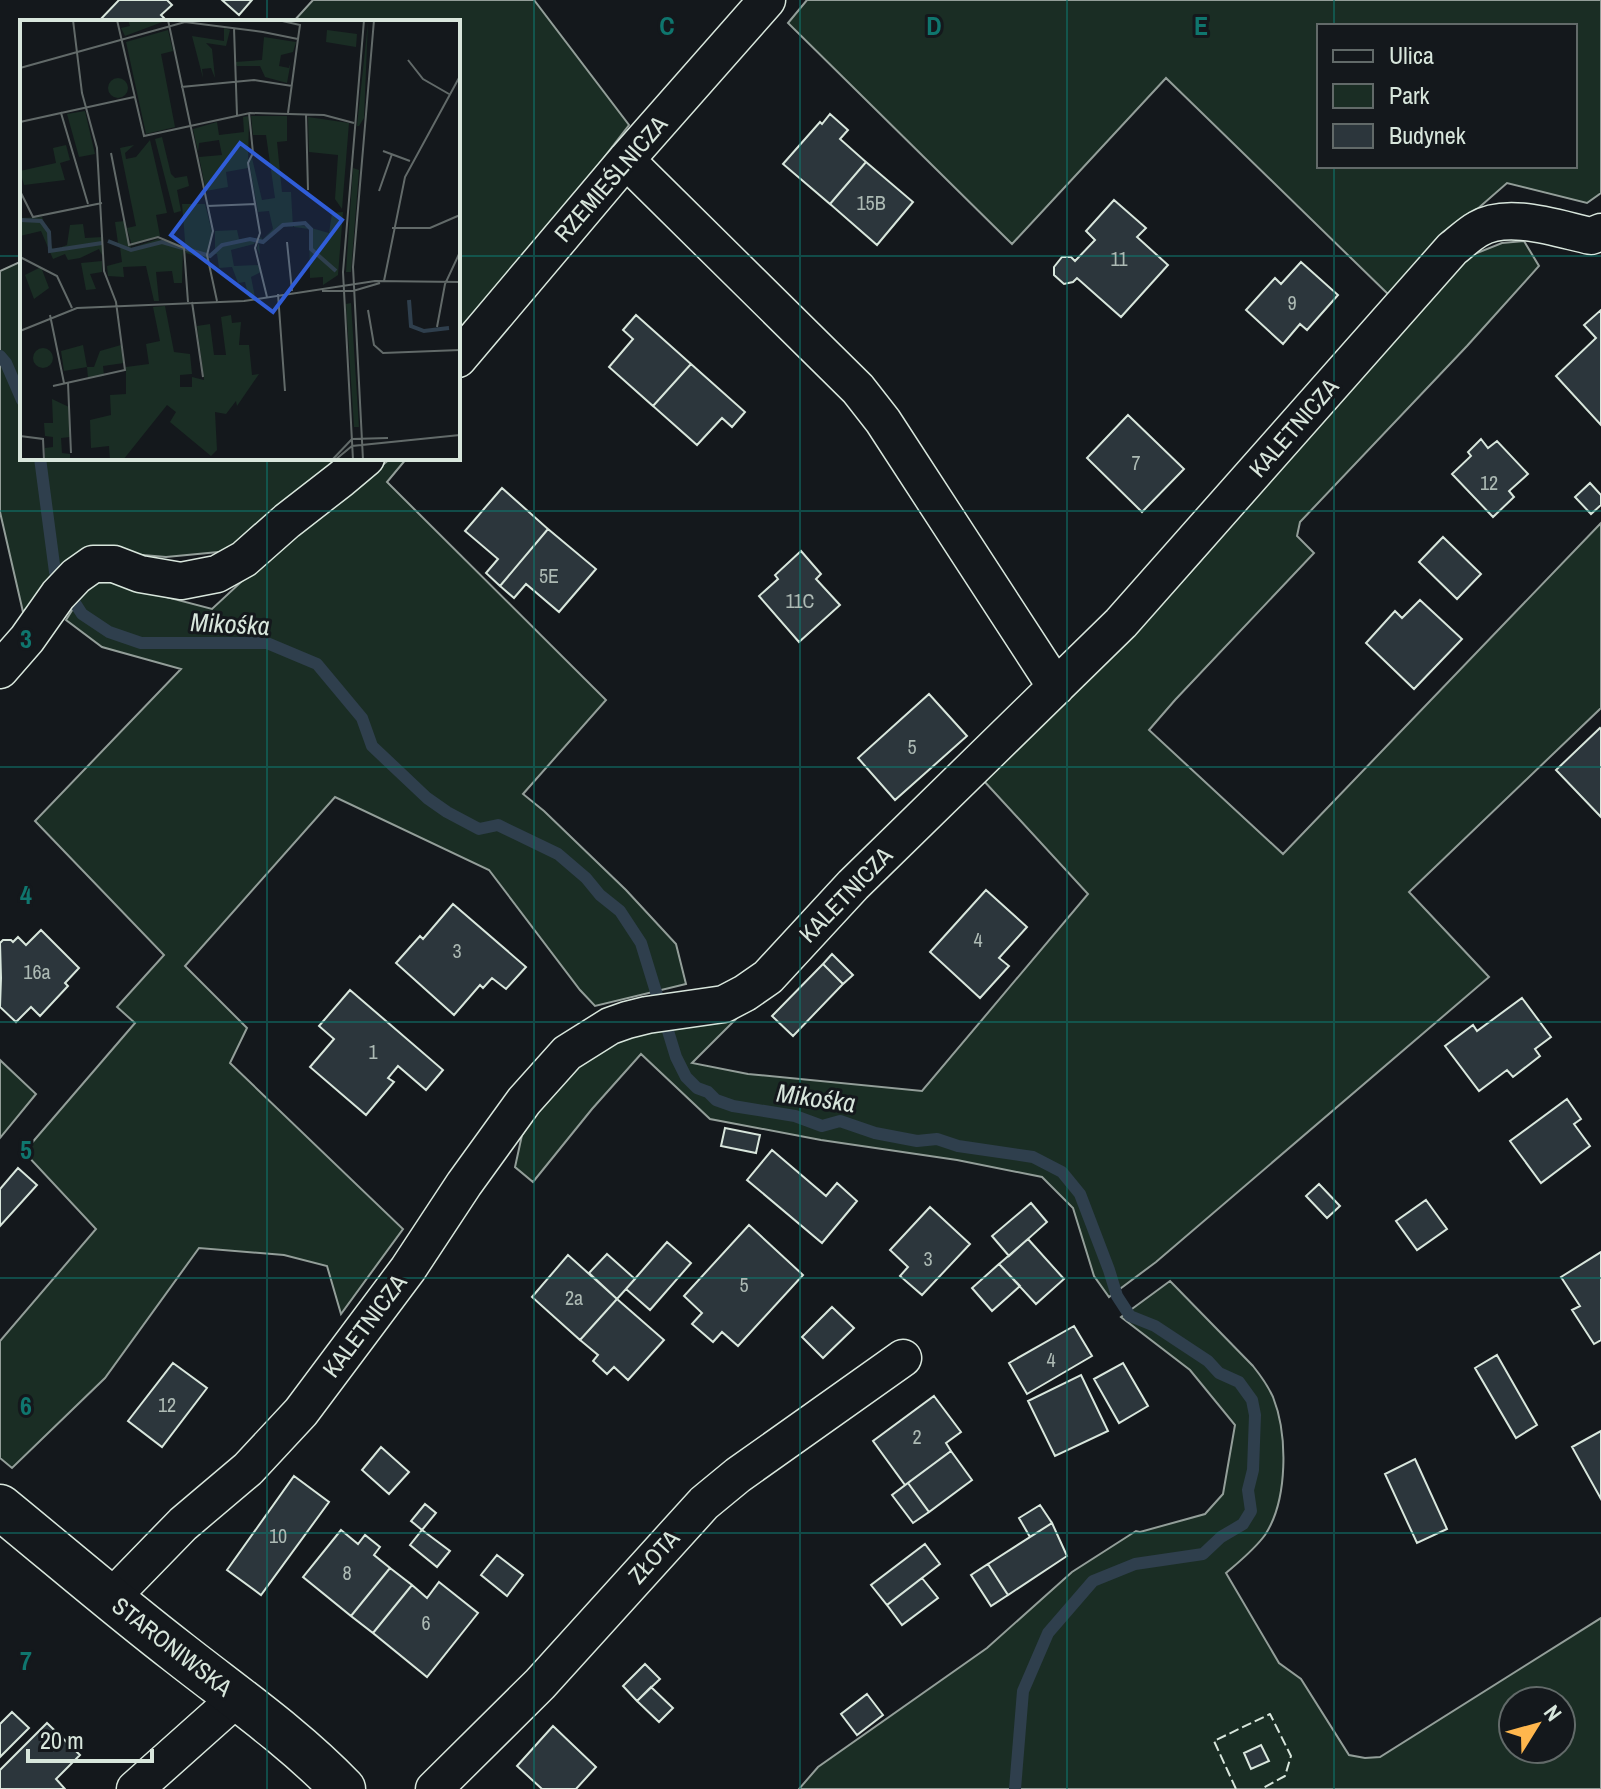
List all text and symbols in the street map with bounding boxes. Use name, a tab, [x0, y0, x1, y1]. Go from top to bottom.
text: C	[659, 8, 675, 43]
text: D	[926, 8, 942, 43]
text: E	[1194, 8, 1208, 43]
inset map	[20, 20, 460, 460]
legend	[1317, 24, 1577, 168]
text: Ulica	[1389, 39, 1434, 71]
text: Park	[1389, 79, 1430, 111]
street label: RZEMIEŚLNICZA	[547, 108, 675, 248]
text: Budynek	[1389, 119, 1466, 151]
house number: 15B	[856, 189, 886, 216]
house number: 11	[1110, 245, 1128, 272]
house number: 9	[1287, 289, 1297, 316]
street label: KALETNICZA	[1241, 370, 1346, 484]
house number: 7	[1131, 449, 1141, 476]
house number: 12	[1480, 469, 1498, 496]
house number: 5E	[539, 562, 559, 589]
house number: 11C	[786, 587, 815, 614]
water label: Mikośka	[189, 604, 271, 643]
text: 3	[20, 621, 32, 656]
house number: 5	[907, 733, 917, 760]
street label: KALETNICZA	[792, 839, 900, 949]
text: 4	[20, 877, 32, 912]
house number: 4	[973, 926, 983, 953]
house number: 3	[452, 937, 462, 964]
house number: 16a	[23, 958, 51, 985]
house number: 1	[368, 1038, 378, 1065]
water label: Mikośka	[774, 1075, 858, 1120]
text: 5	[20, 1132, 32, 1167]
house number: 3	[923, 1245, 933, 1272]
street label: KALETNICZA	[315, 1267, 414, 1384]
house number: 5	[739, 1271, 749, 1298]
house number: 2a	[565, 1284, 583, 1311]
house number: 4	[1046, 1346, 1056, 1373]
text: 6	[20, 1388, 32, 1423]
house number: 12	[158, 1391, 176, 1418]
house number: 2	[912, 1423, 922, 1450]
house number: 10	[269, 1522, 287, 1549]
street label: ZŁOTA	[621, 1522, 686, 1590]
house number: 8	[342, 1559, 352, 1586]
street label: STARONIWSKA	[106, 1589, 240, 1704]
house number: 6	[421, 1609, 431, 1636]
text: 7	[20, 1643, 32, 1678]
north arrow	[1497, 1685, 1577, 1765]
text: N	[1537, 1699, 1569, 1727]
scale bar	[28, 1713, 152, 1763]
text: 20 m	[40, 1724, 84, 1756]

